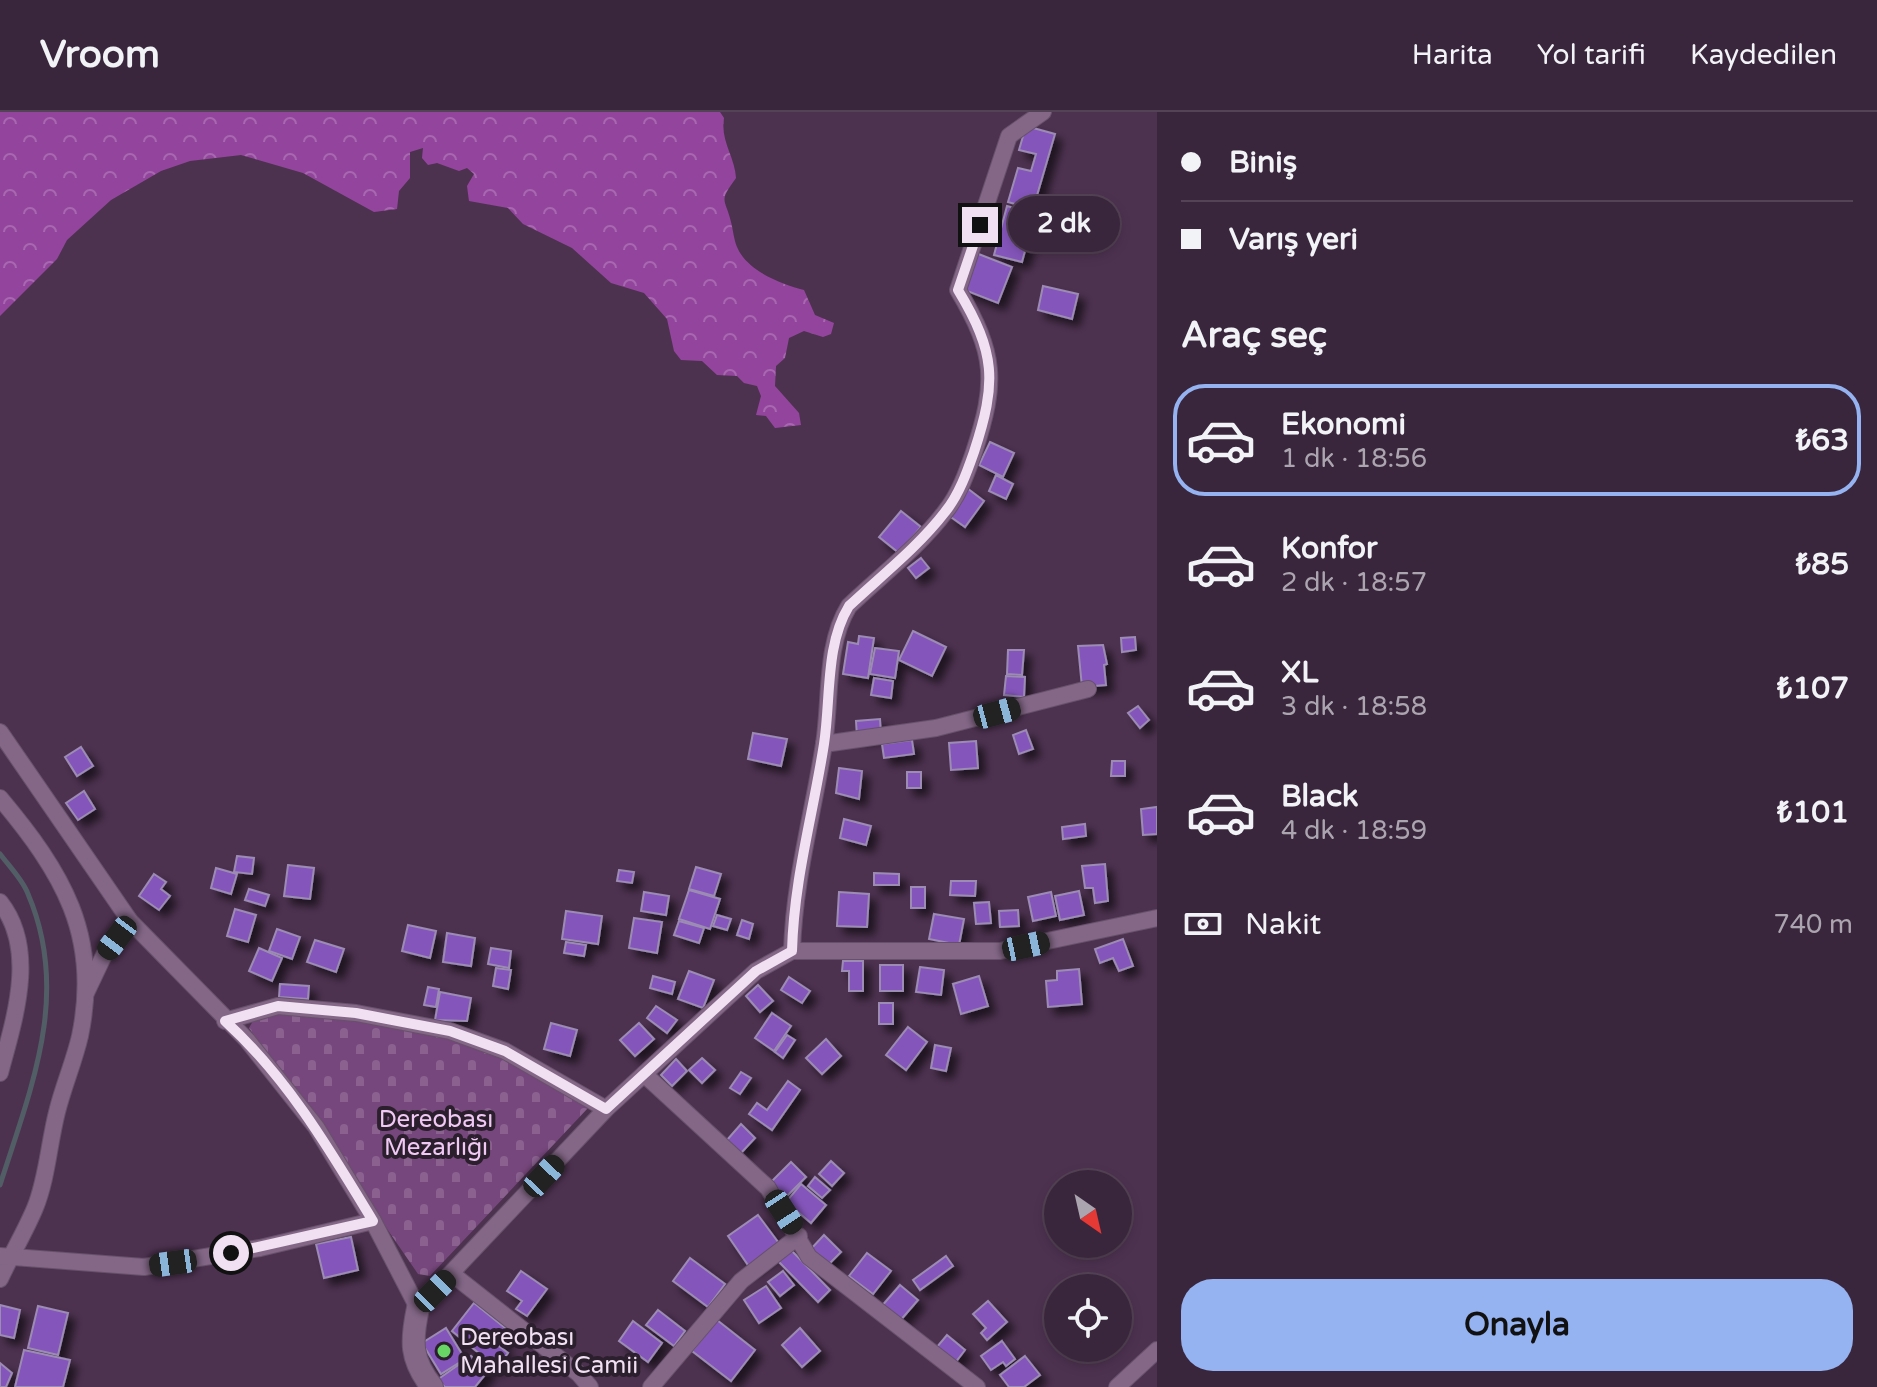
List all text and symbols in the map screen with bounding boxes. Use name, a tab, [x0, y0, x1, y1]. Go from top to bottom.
text: Vroom	[40, 32, 160, 78]
text: Harita	[1412, 38, 1493, 72]
text: Yol tarifi	[1537, 38, 1646, 72]
text: Kaydedilen	[1690, 38, 1837, 72]
text: Biniş	[1229, 144, 1297, 181]
callout: 2 dk	[1008, 197, 1120, 253]
route end	[962, 207, 998, 243]
text: 2 dk	[1037, 208, 1091, 239]
text: Varış yeri	[1229, 221, 1358, 258]
text: Araç seç	[1181, 314, 1327, 357]
icon: car	[1185, 404, 1257, 476]
text: Ekonomi	[1281, 406, 1406, 443]
text: ₺63	[1795, 422, 1849, 459]
text: 1 dk · 18:56	[1281, 443, 1427, 474]
icon: car	[1185, 528, 1257, 600]
text: Konfor	[1281, 530, 1378, 567]
text: ₺85	[1795, 546, 1849, 583]
text: 2 dk · 18:57	[1281, 567, 1427, 598]
icon: car	[1185, 652, 1257, 724]
text: XL	[1281, 654, 1318, 691]
text: ₺107	[1777, 670, 1849, 707]
text: 3 dk · 18:58	[1281, 691, 1427, 722]
car	[971, 695, 1023, 731]
icon: car	[1185, 776, 1257, 848]
text: Black	[1281, 778, 1358, 815]
text: ₺101	[1777, 794, 1849, 831]
text: 4 dk · 18:59	[1281, 815, 1427, 846]
icon: cash	[1181, 902, 1225, 946]
text: Nakit	[1245, 906, 1321, 943]
text: 740 m	[1773, 909, 1853, 940]
car	[93, 912, 141, 964]
car	[1000, 929, 1052, 963]
park label: Dereobası Mezarlığı	[379, 1105, 493, 1162]
car	[519, 1150, 569, 1202]
north arrow	[1044, 1170, 1132, 1258]
map controls	[1044, 1170, 1132, 1362]
car	[761, 1185, 807, 1239]
route start	[213, 1235, 249, 1271]
car	[148, 1248, 198, 1278]
car	[410, 1266, 460, 1316]
button: locate	[1044, 1274, 1132, 1362]
button: Onayla	[1181, 1279, 1853, 1371]
place label: Dereobası Mahallesi Camii	[460, 1323, 638, 1380]
marker: Dereobası Mahallesi Camii	[435, 1342, 453, 1360]

